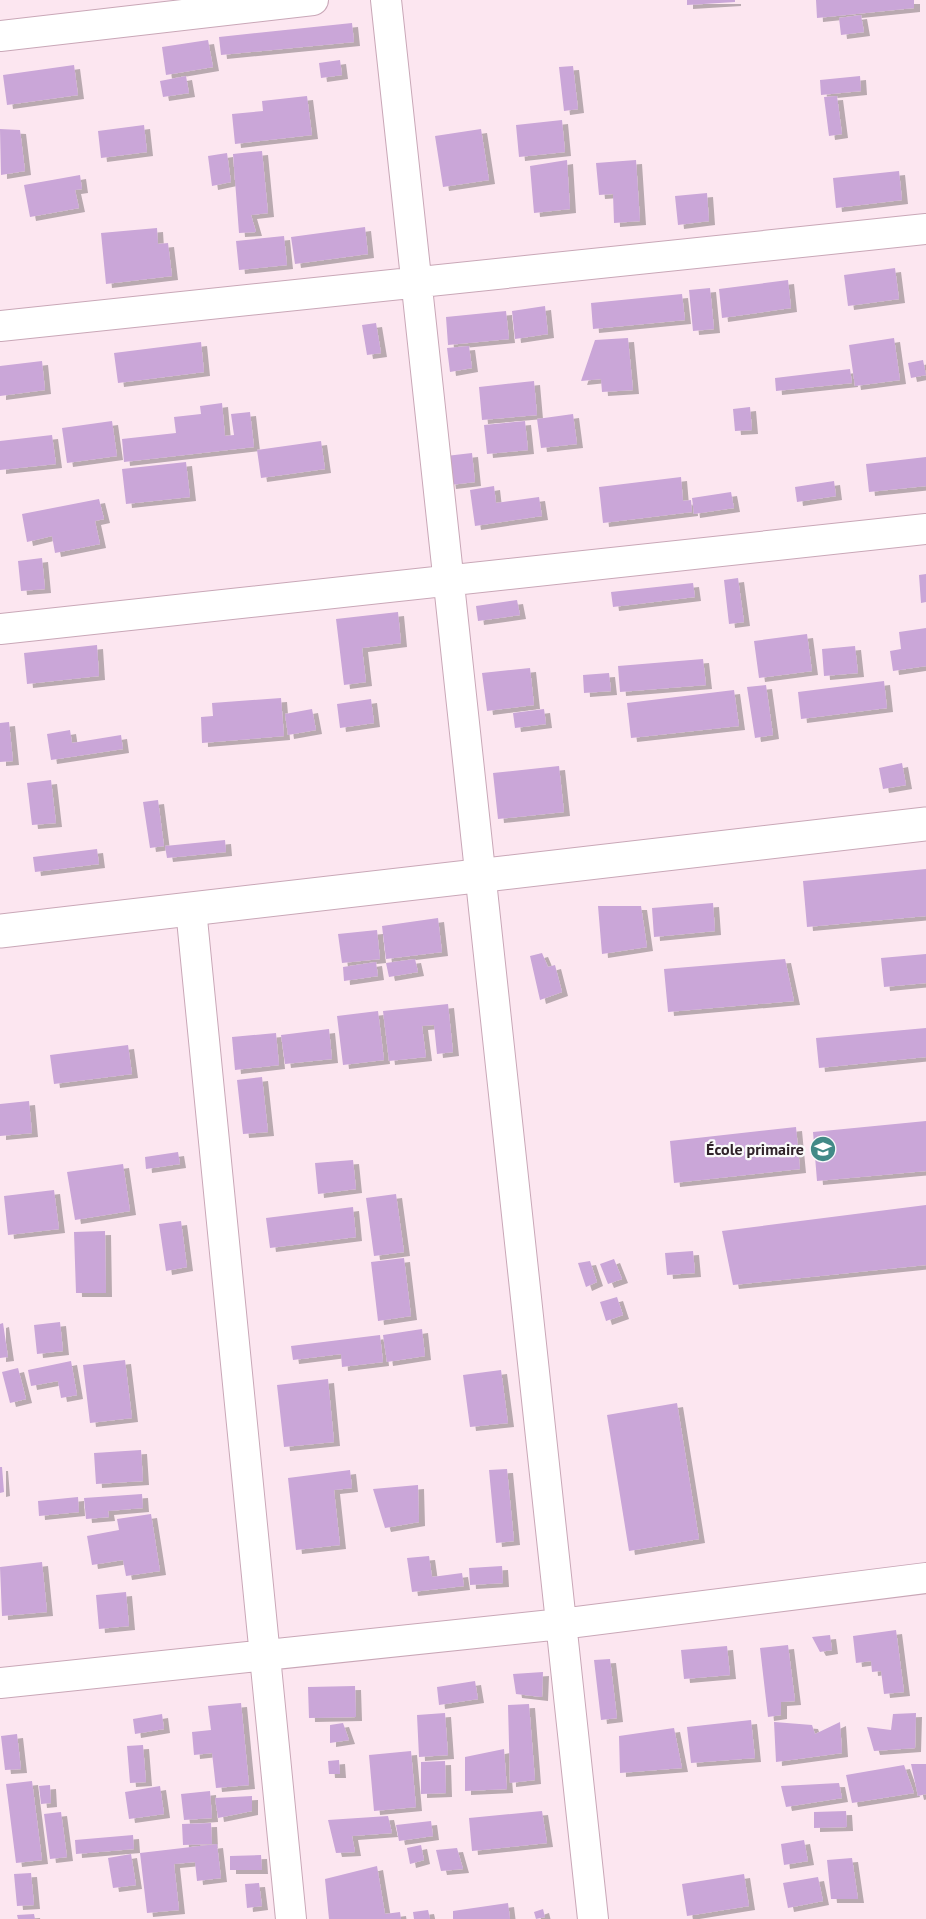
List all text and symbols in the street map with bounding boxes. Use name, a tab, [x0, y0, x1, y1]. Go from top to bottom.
school or university icon: École primaire	[808, 1134, 838, 1164]
place label: École primaire	[706, 1139, 804, 1159]

